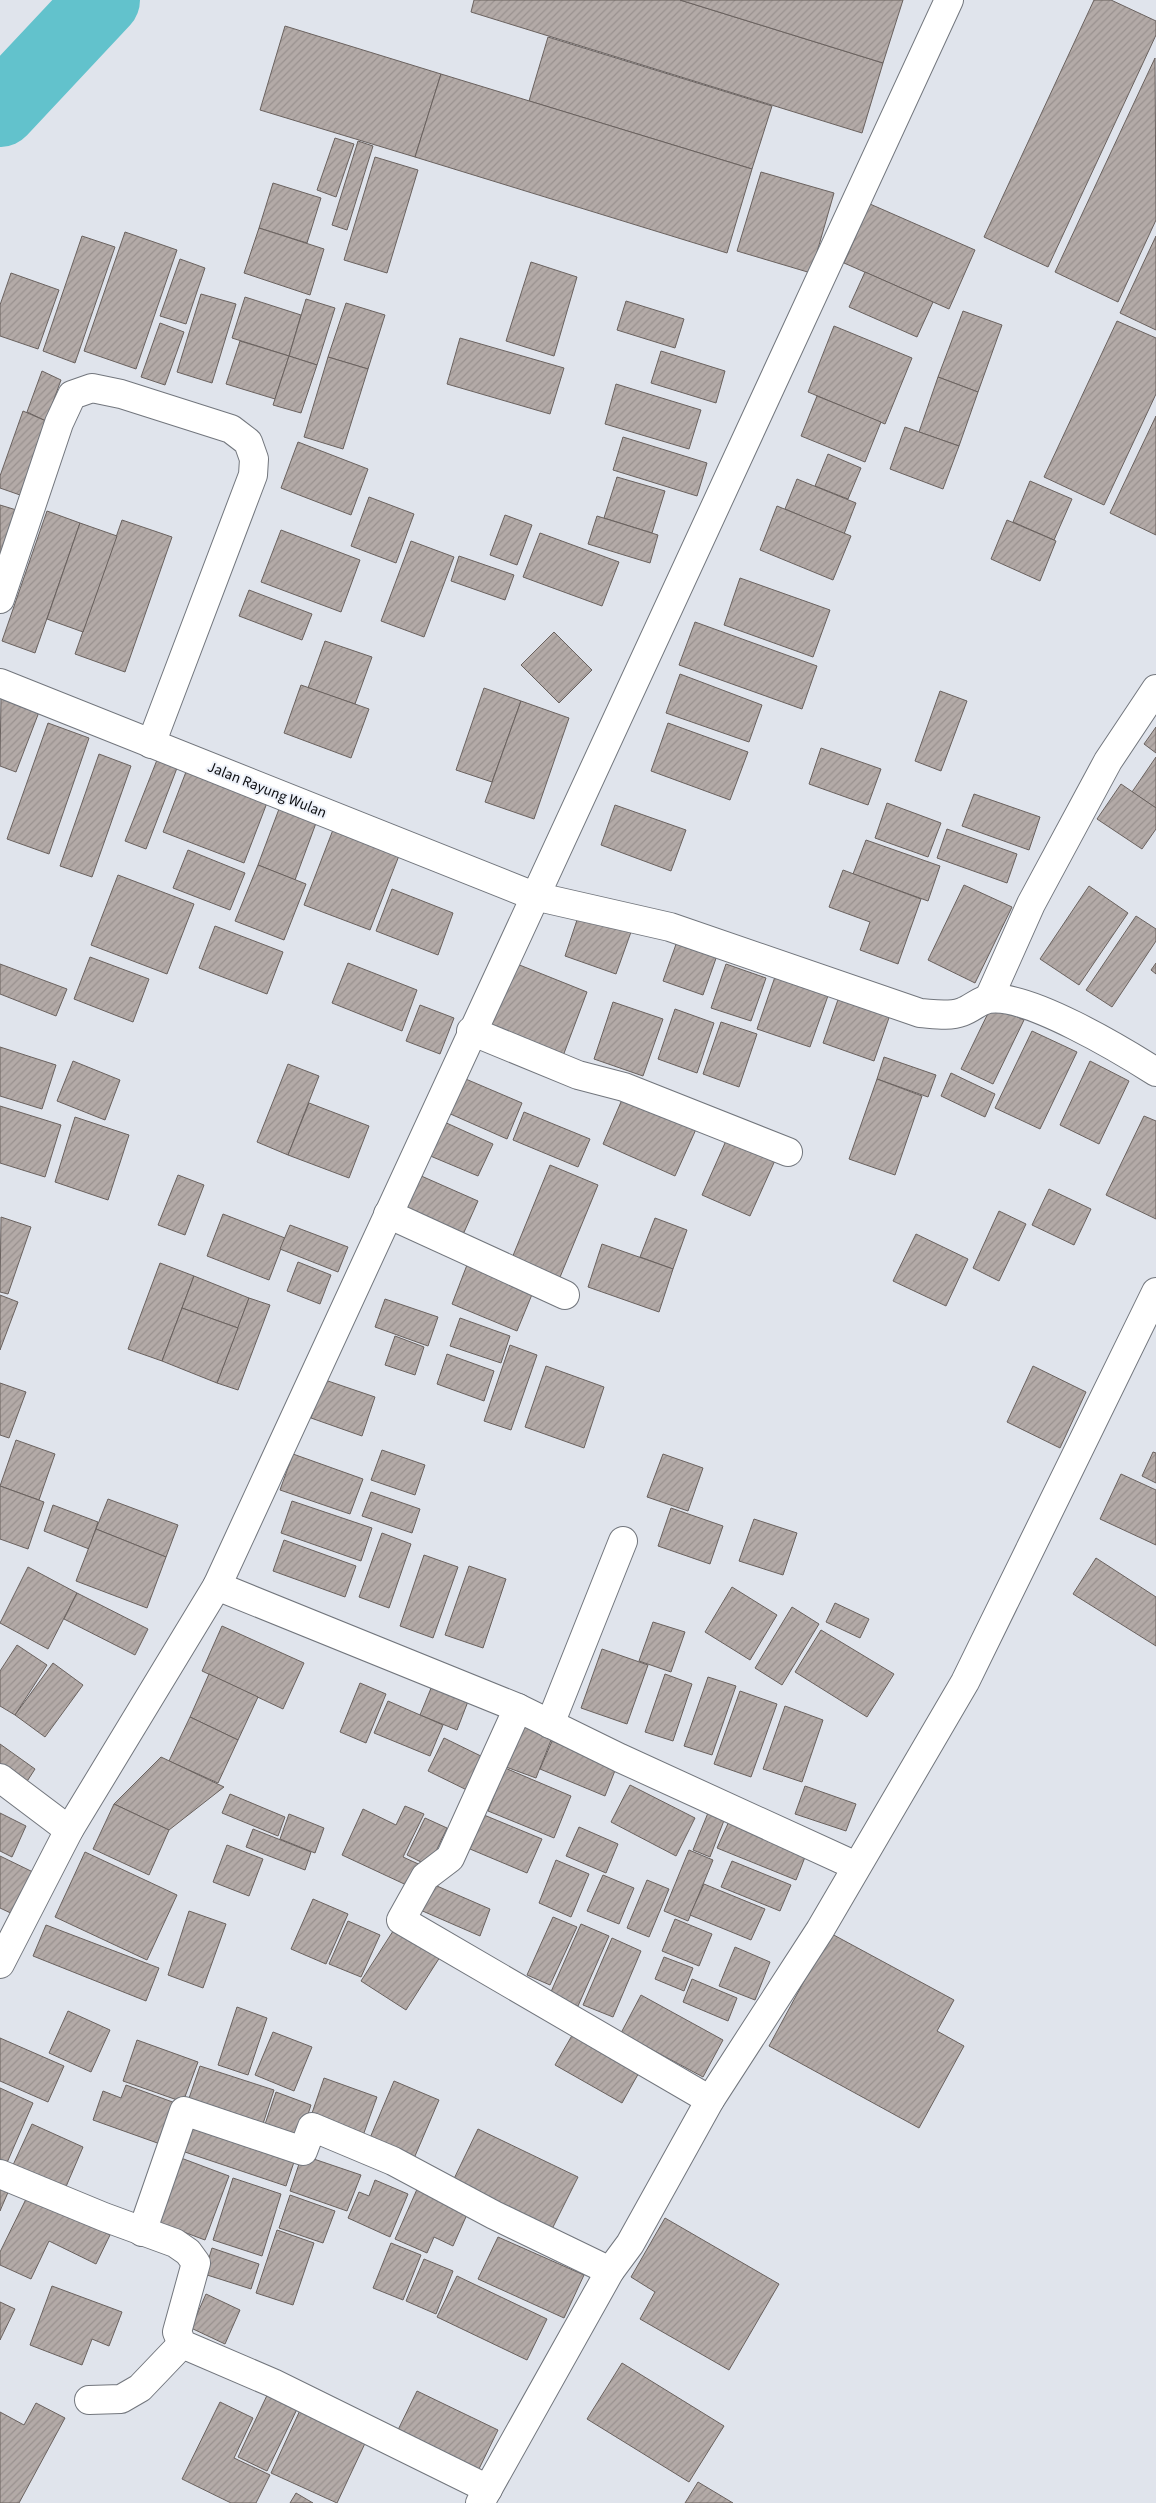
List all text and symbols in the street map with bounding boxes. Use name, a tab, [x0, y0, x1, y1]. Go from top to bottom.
street label: Jalan Rayung Wulan	[204, 757, 330, 823]

